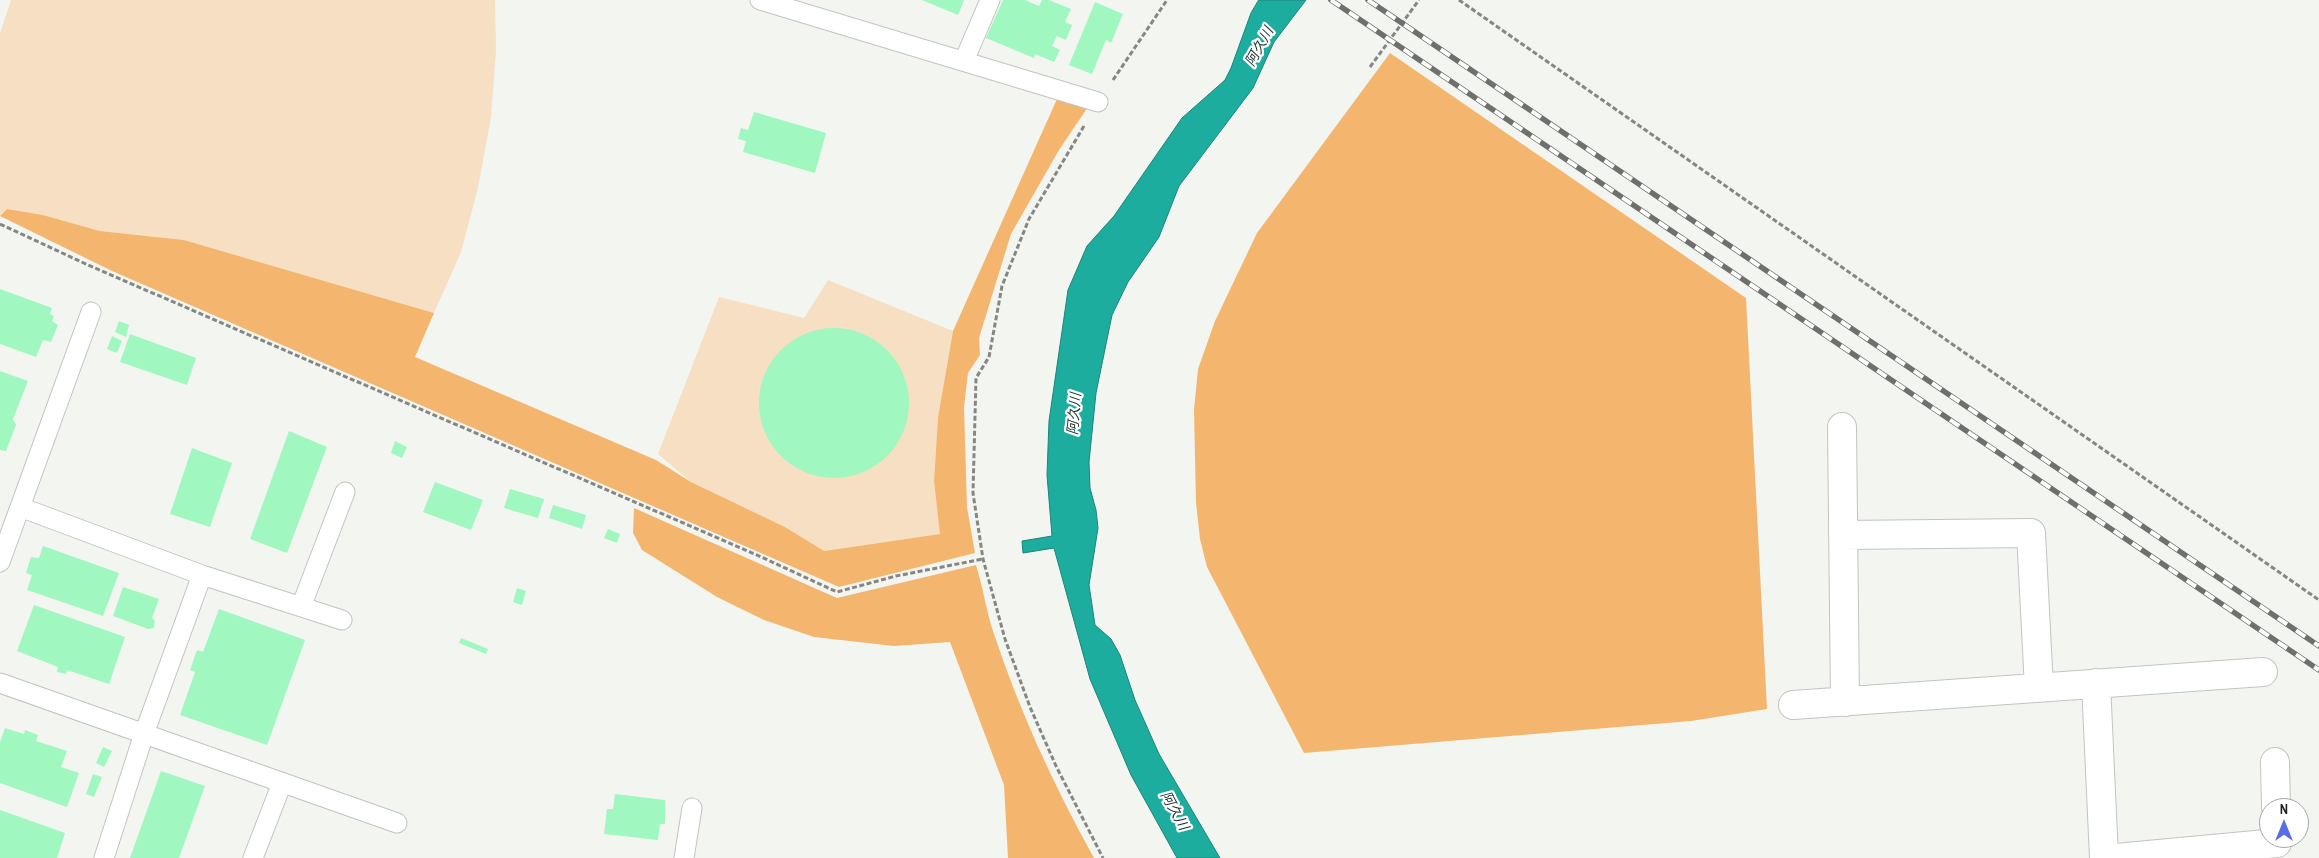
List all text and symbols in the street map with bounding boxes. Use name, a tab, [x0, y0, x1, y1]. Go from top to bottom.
water label: 阿久川	[1242, 25, 1278, 69]
water label: 阿久川	[1065, 392, 1085, 436]
water label: 阿久川	[1156, 789, 1192, 833]
north arrow	[2259, 798, 2309, 848]
text: N	[2280, 800, 2288, 818]

